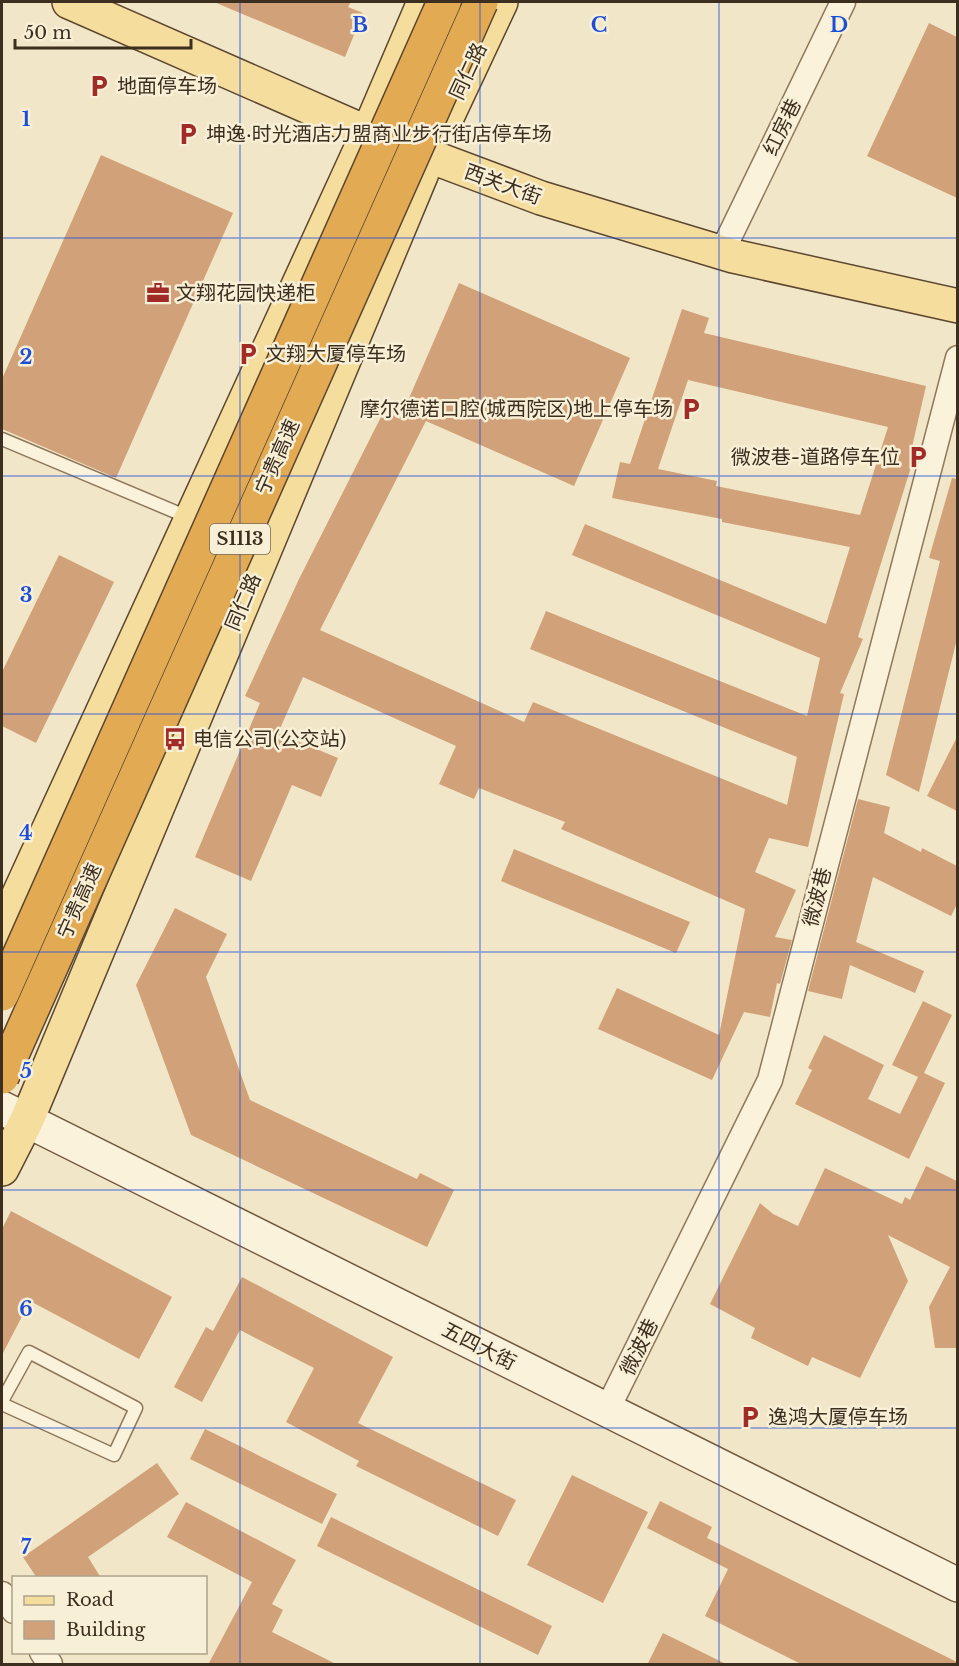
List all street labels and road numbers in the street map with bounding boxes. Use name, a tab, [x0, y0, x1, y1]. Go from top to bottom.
street label: 同仁路	[444, 39, 492, 103]
street label: 红房巷	[758, 95, 806, 159]
street label: 西关大街	[461, 159, 545, 209]
street label: 宁贵高速	[250, 416, 304, 498]
road number: S1113	[210, 524, 270, 554]
street label: 同仁路	[220, 570, 266, 634]
street label: 宁贵高速	[52, 860, 106, 942]
street label: 微波巷	[798, 865, 836, 929]
street label: 微波巷	[615, 1315, 663, 1379]
street label: 五四大街	[438, 1317, 520, 1375]

